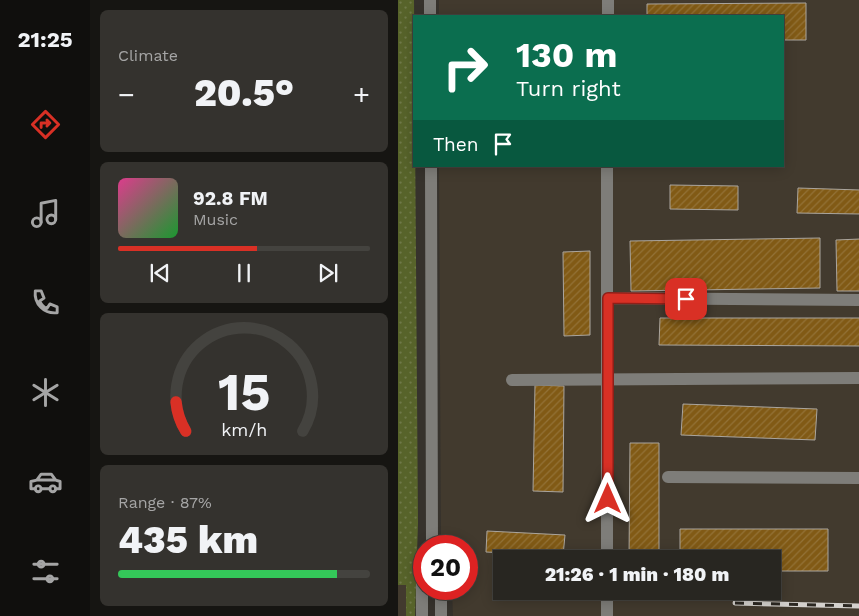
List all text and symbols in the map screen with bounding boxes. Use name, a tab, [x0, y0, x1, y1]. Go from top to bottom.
text: 21:25	[17, 27, 73, 52]
text: 130 m	[516, 34, 617, 76]
icon: right	[433, 35, 498, 100]
text: Climate	[118, 46, 178, 65]
text: 20.5°	[194, 71, 294, 115]
text: Turn right	[516, 76, 621, 101]
text: −	[118, 78, 135, 111]
text: +	[353, 78, 370, 111]
icon: directions	[28, 107, 63, 142]
icon: arrive	[489, 130, 517, 158]
text: Then	[433, 133, 479, 156]
text: 92.8 FM	[193, 187, 268, 210]
icon: music	[28, 196, 63, 231]
text: Music	[193, 210, 238, 229]
icon: previous	[146, 259, 174, 287]
icon: pause	[230, 259, 258, 287]
icon: next	[314, 259, 342, 287]
pin	[665, 278, 707, 320]
icon: phone	[28, 285, 63, 320]
icon: arrive	[672, 285, 700, 313]
text: 15	[218, 362, 270, 423]
icon: climate	[28, 375, 63, 410]
text: km/h	[221, 419, 267, 440]
icon: car	[28, 464, 63, 499]
position arrow	[581, 472, 633, 524]
text: Range · 87%	[118, 493, 212, 512]
text: 435 km	[118, 518, 258, 562]
speed limit sign: 20	[413, 535, 478, 600]
icon: filters	[28, 554, 63, 589]
text: 21:26 · 1 min · 180 m	[545, 563, 729, 586]

